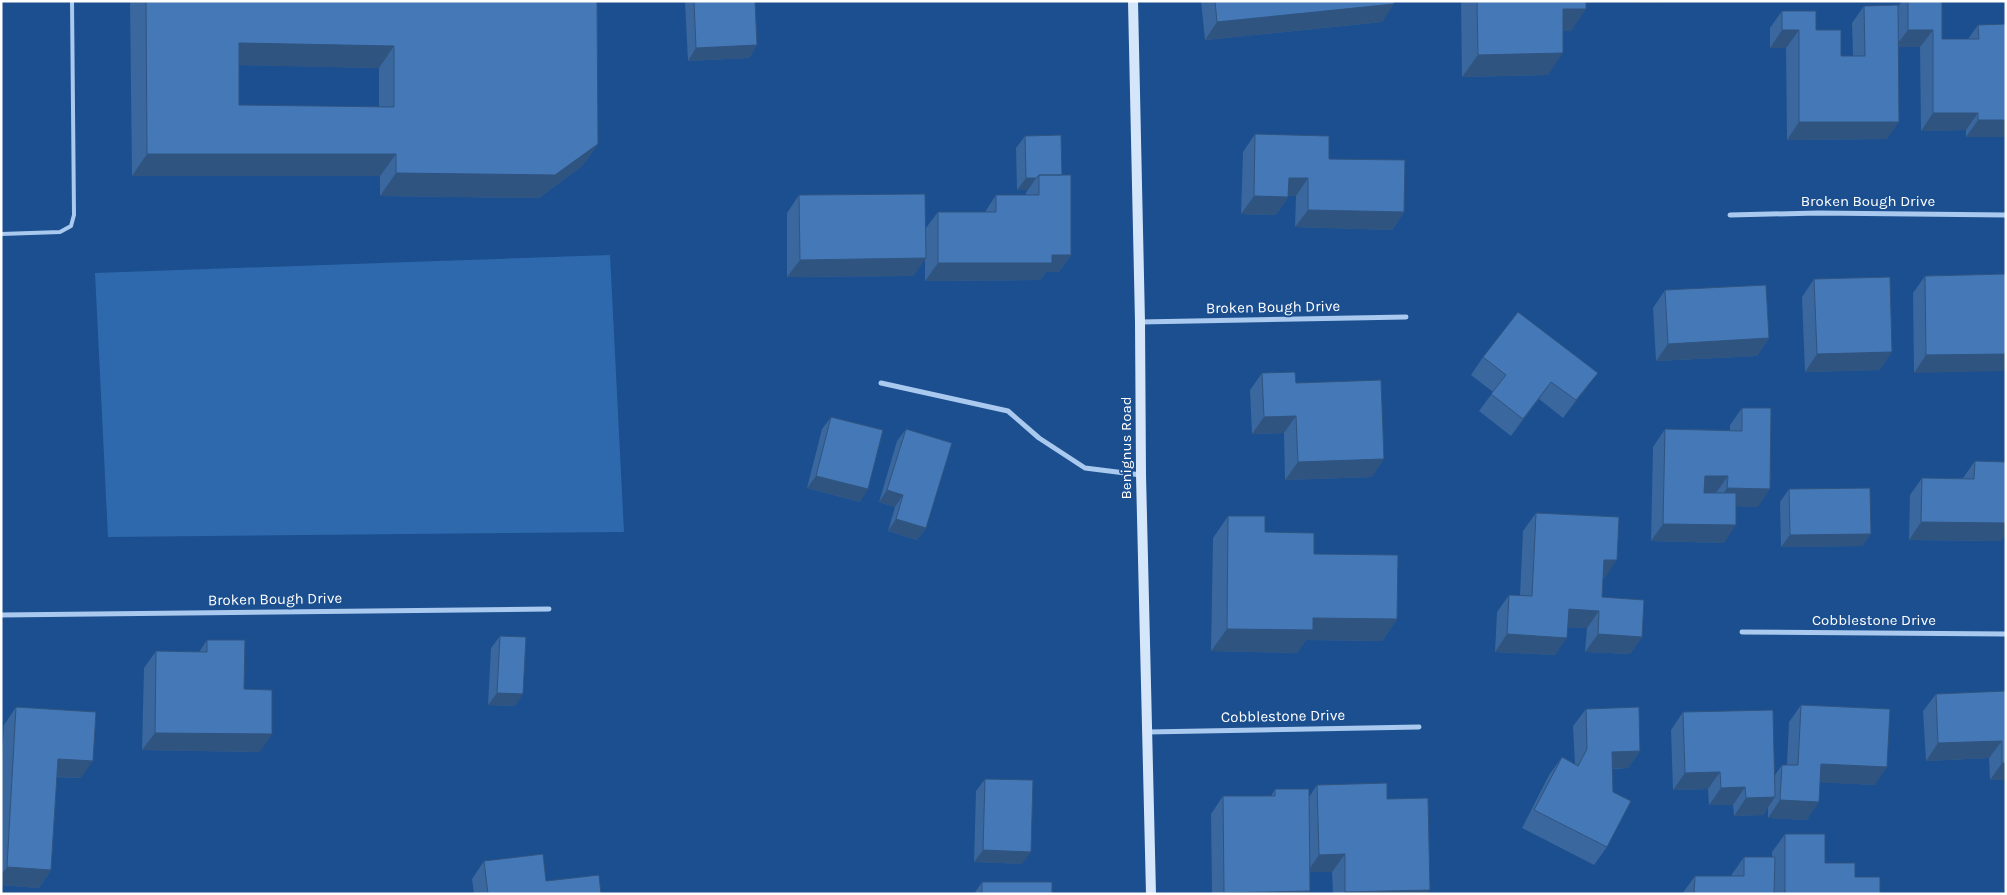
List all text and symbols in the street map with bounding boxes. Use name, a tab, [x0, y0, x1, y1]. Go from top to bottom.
street label: Broken Bough Drive	[1801, 192, 1935, 210]
street label: Broken Bough Drive	[1206, 297, 1340, 317]
street label: Benignus Road	[1117, 396, 1135, 500]
street label: Broken Bough Drive	[208, 589, 342, 609]
street label: Cobblestone Drive	[1812, 611, 1936, 629]
street label: Cobblestone Drive	[1221, 706, 1345, 726]

